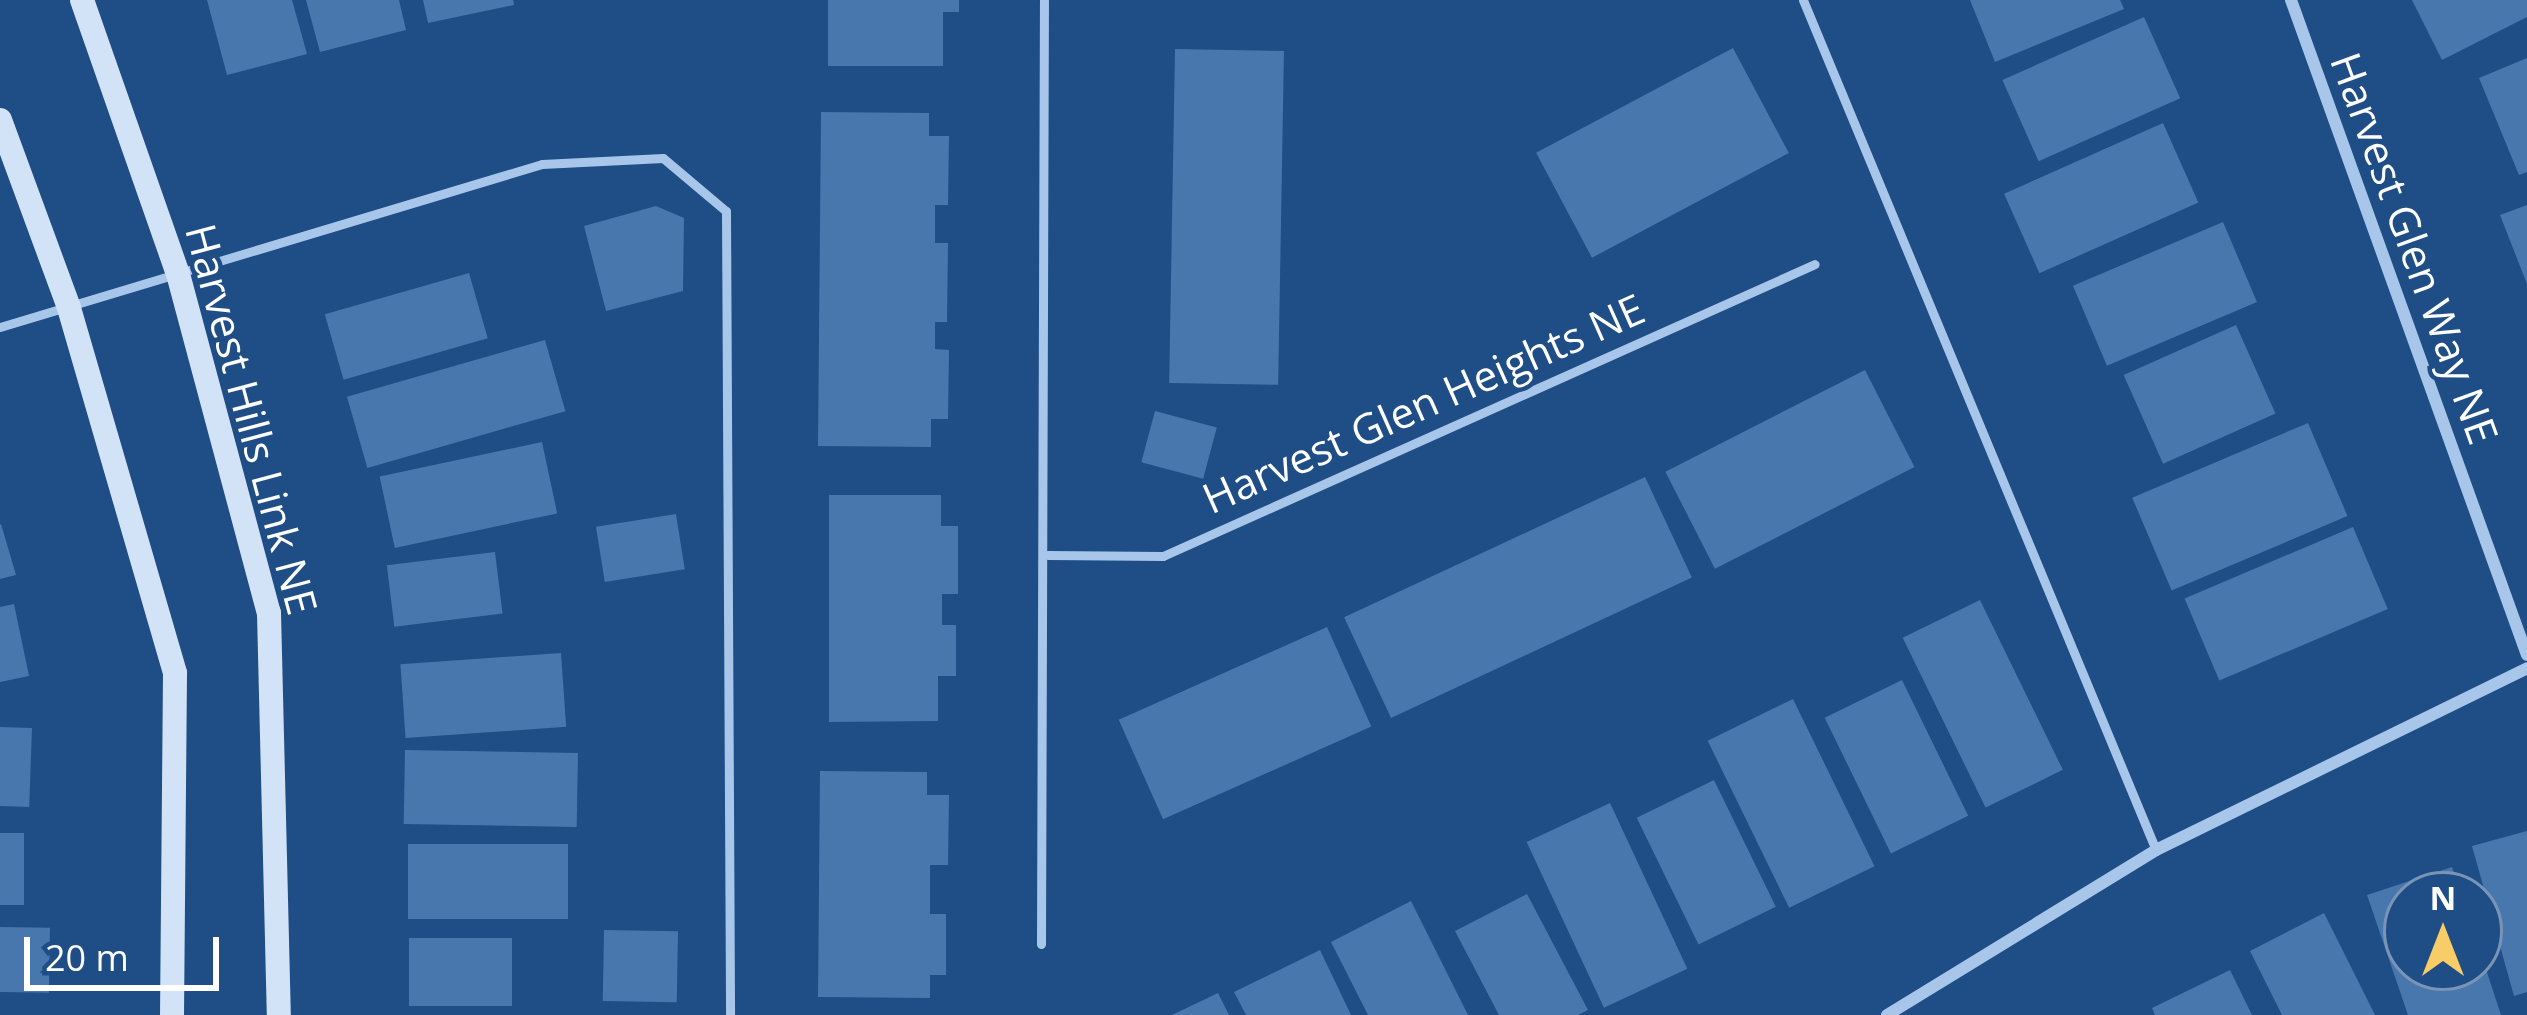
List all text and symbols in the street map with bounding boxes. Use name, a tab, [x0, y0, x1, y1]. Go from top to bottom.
street label: Harvest Glen Way NE	[2321, 46, 2509, 450]
street label: Harvest Hills Link NE	[176, 218, 328, 620]
street label: Harvest Glen Heights NE	[1194, 283, 1652, 523]
north arrow	[2383, 871, 2503, 991]
text: N	[2430, 875, 2456, 920]
scale bar	[30, 913, 225, 987]
text: 20 m	[45, 933, 129, 982]

